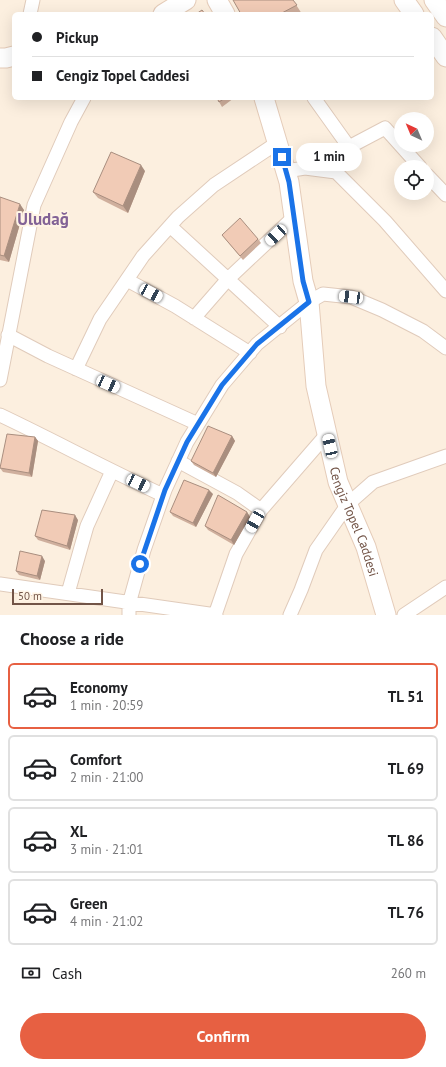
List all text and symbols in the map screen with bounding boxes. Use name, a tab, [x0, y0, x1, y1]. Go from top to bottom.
text: Pickup	[56, 28, 99, 47]
text: Cengiz Topel Caddesi	[56, 66, 190, 85]
north arrow	[394, 112, 434, 152]
map controls	[394, 112, 434, 200]
callout: 1 min	[296, 143, 362, 171]
route end	[273, 148, 291, 166]
text: 1 min	[313, 148, 345, 165]
button: locate	[394, 160, 434, 200]
district label: Uludağ	[17, 208, 69, 230]
car	[263, 222, 289, 248]
car	[138, 282, 164, 304]
car	[338, 290, 364, 304]
car	[95, 374, 121, 394]
car	[321, 433, 339, 459]
street label: Cengiz Topel Caddesi	[326, 465, 382, 578]
car	[125, 472, 151, 494]
car	[244, 508, 266, 534]
route start	[131, 555, 149, 573]
scale bar	[12, 587, 103, 606]
text: 50 m	[18, 589, 42, 603]
text: Choose a ride	[20, 627, 124, 650]
icon: car	[22, 678, 58, 714]
text: Economy	[70, 678, 128, 697]
text: TL 51	[388, 687, 424, 706]
text: 1 min · 20:59	[70, 697, 143, 714]
icon: car	[22, 750, 58, 786]
text: Comfort	[70, 750, 122, 769]
text: TL 69	[388, 759, 424, 778]
text: 2 min · 21:00	[70, 769, 143, 786]
icon: car	[22, 822, 58, 858]
text: XL	[70, 822, 87, 841]
text: TL 86	[388, 831, 424, 850]
text: 3 min · 21:01	[70, 841, 143, 858]
icon: car	[22, 894, 58, 930]
text: Green	[70, 894, 108, 913]
text: TL 76	[388, 903, 424, 922]
text: 4 min · 21:02	[70, 913, 143, 930]
icon: cash	[20, 962, 42, 984]
text: Cash	[52, 964, 82, 983]
text: 260 m	[391, 965, 426, 982]
button: Confirm	[20, 1013, 426, 1059]

